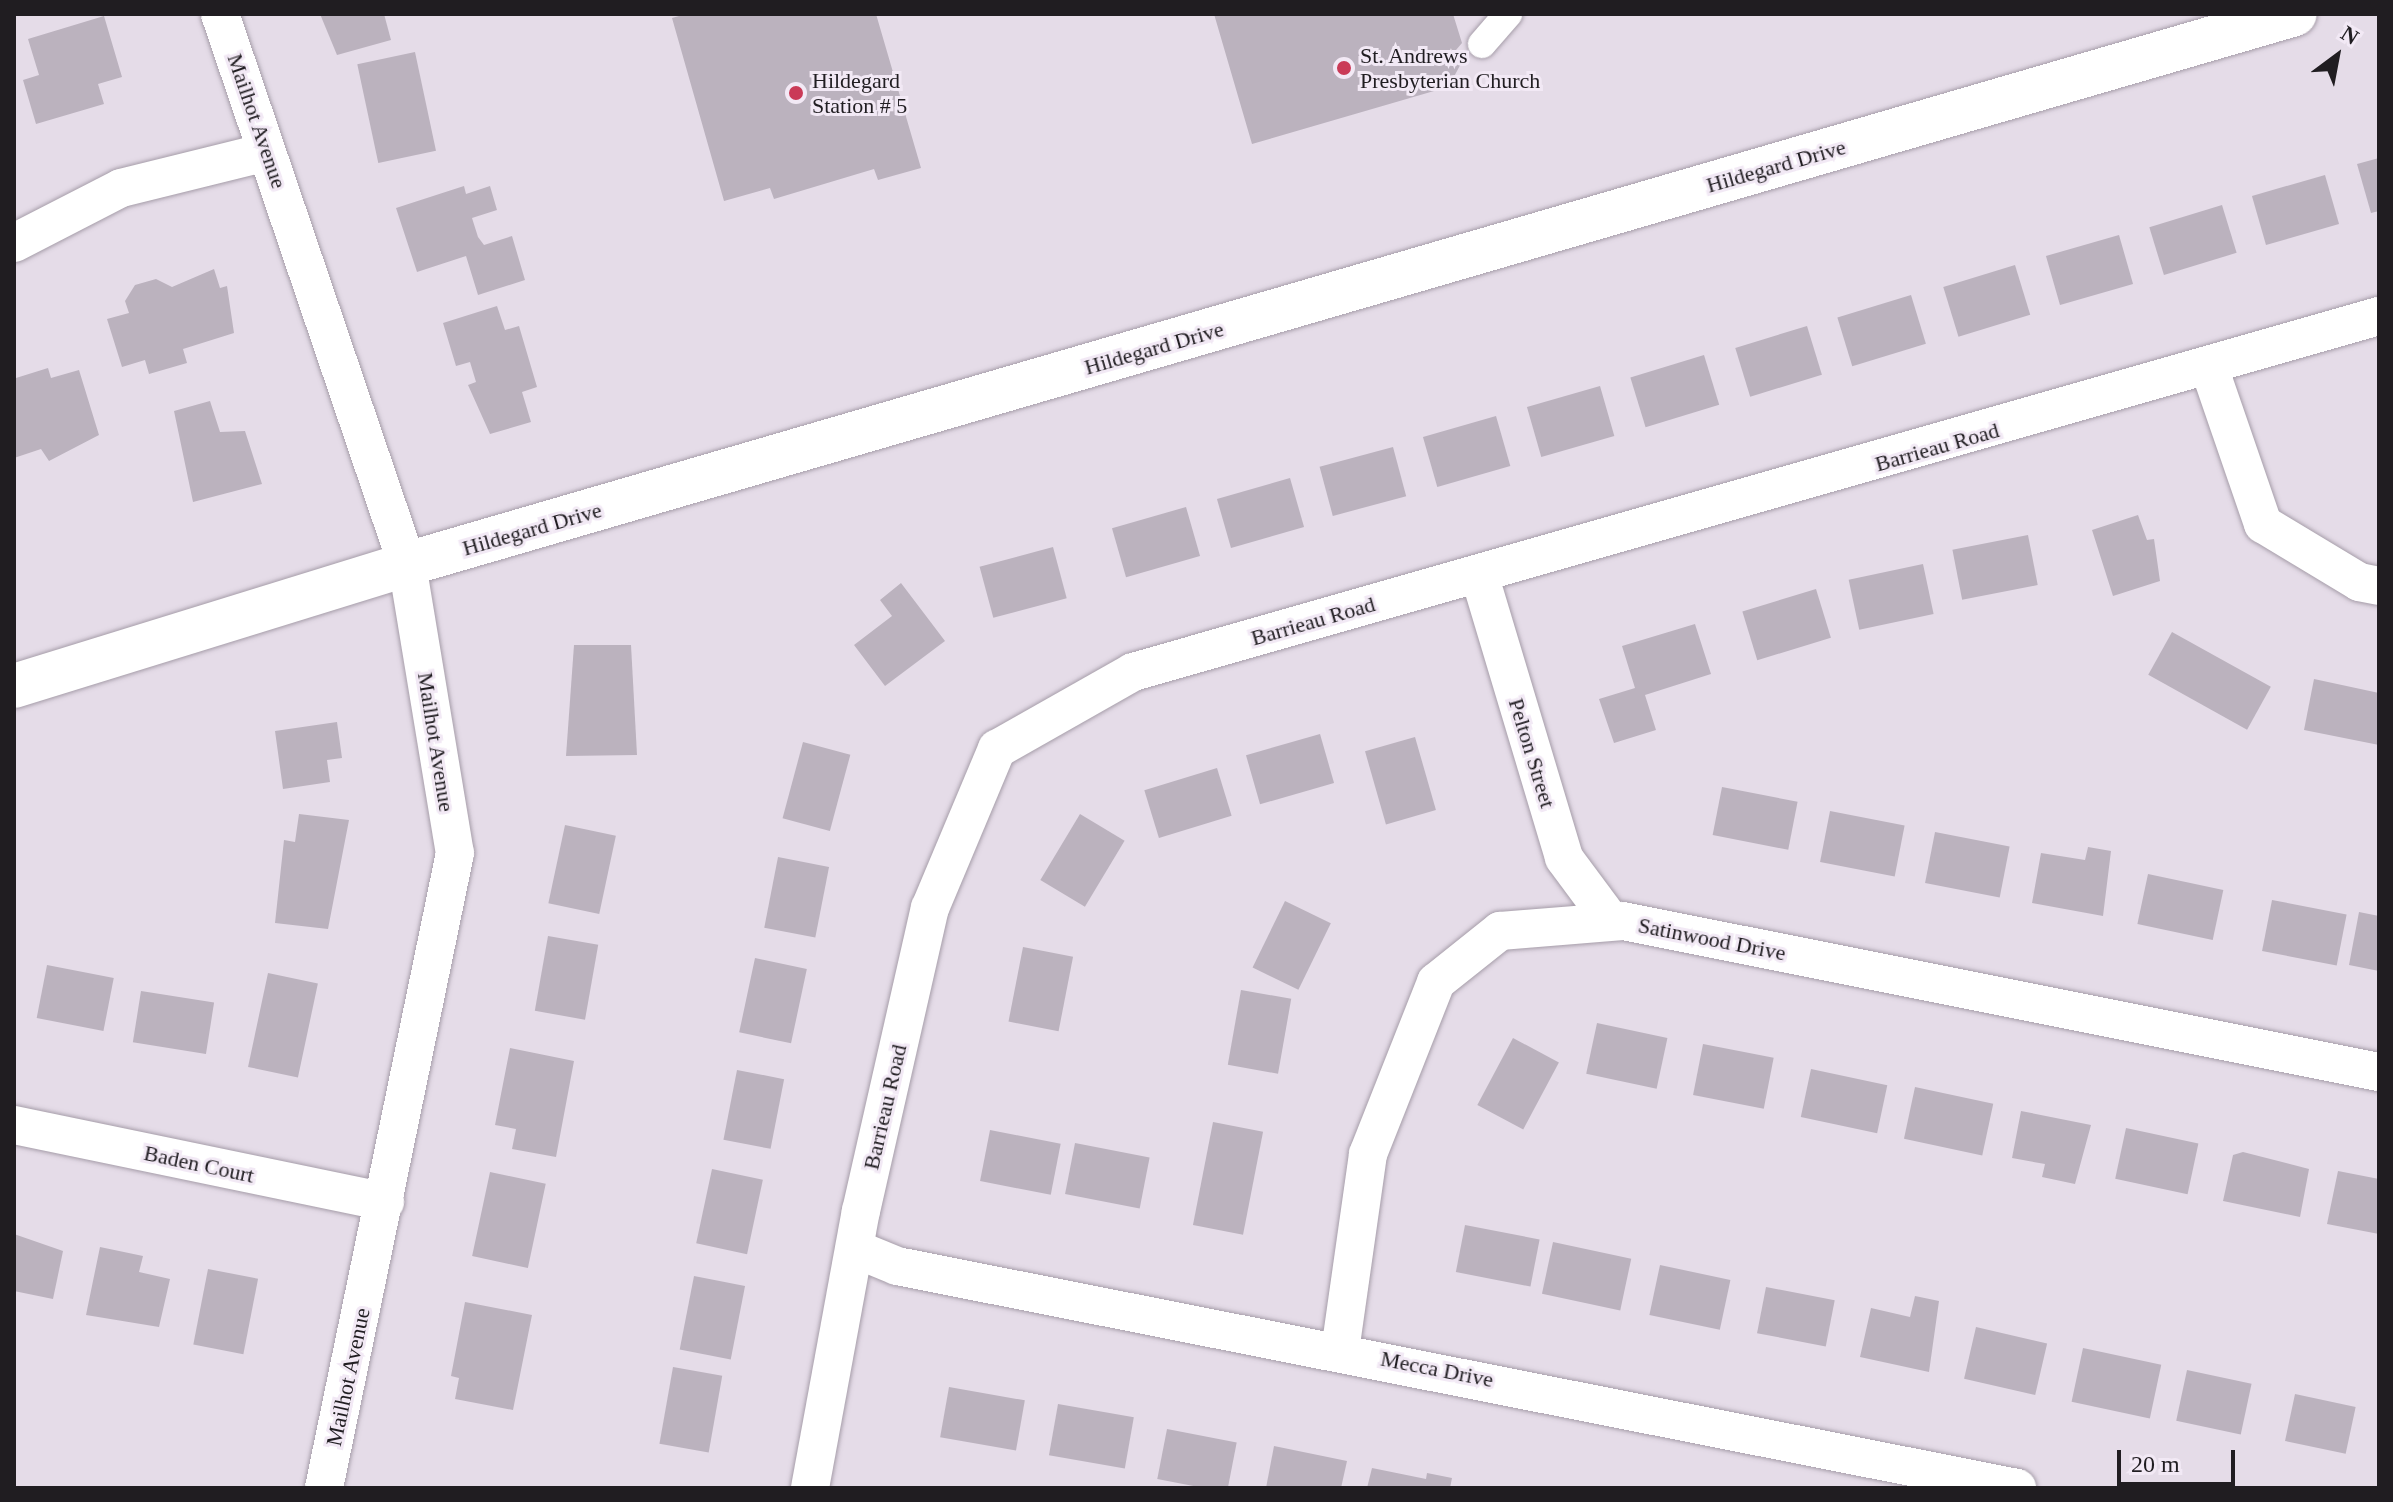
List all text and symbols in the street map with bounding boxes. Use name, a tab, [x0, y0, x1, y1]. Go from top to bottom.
north arrow	[2297, 16, 2377, 96]
text: N	[2337, 20, 2363, 50]
place label: St. Andrews Presbyterian Church	[1360, 42, 1540, 94]
street label: Mailhot Avenue	[221, 50, 293, 192]
marker: St. Andrews Presbyterian Church	[1335, 59, 1353, 77]
place label: Hildegard Station # 5	[812, 67, 907, 118]
marker: Hildegard Station # 5	[787, 84, 805, 102]
street label: Hildegard Drive	[1703, 134, 1849, 198]
street label: Hildegard Drive	[1081, 316, 1227, 380]
street label: Barrieau Road	[1872, 417, 2002, 477]
street label: Hildegard Drive	[459, 497, 605, 561]
street label: Barrieau Road	[1248, 591, 1378, 651]
street label: Mailhot Avenue	[412, 670, 460, 814]
street label: Pelton Street	[1503, 695, 1561, 811]
street label: Satinwood Drive	[1636, 912, 1788, 966]
street label: Barrieau Road	[858, 1042, 912, 1172]
street label: Baden Court	[142, 1139, 256, 1189]
street label: Mailhot Avenue	[320, 1305, 376, 1449]
street label: Mecca Drive	[1378, 1345, 1496, 1393]
scale bar	[2121, 1434, 2239, 1484]
text: 20 m	[2131, 1451, 2180, 1477]

